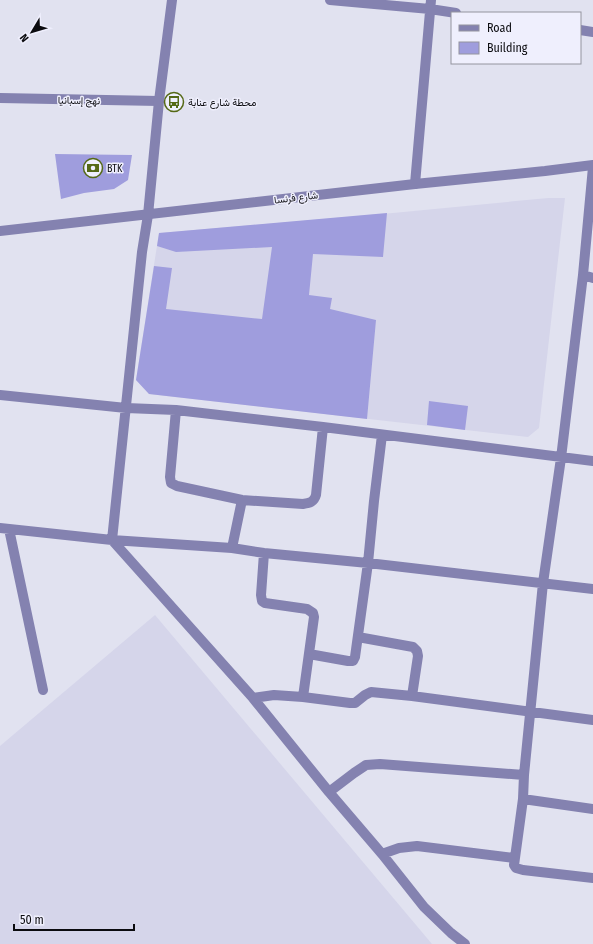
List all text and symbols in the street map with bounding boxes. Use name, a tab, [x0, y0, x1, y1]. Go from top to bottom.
north arrow	[12, 12, 52, 52]
legend	[451, 12, 581, 64]
text: Road	[487, 21, 512, 35]
text: N	[17, 31, 32, 44]
text: Building	[487, 41, 528, 55]
bus stop icon: محطة شارع عنابة	[163, 91, 185, 113]
street label: نهج إسبانيا	[58, 95, 100, 107]
place label: محطة شارع عنابة	[188, 97, 256, 109]
bank icon: BTK	[82, 157, 104, 179]
place label: BTK	[107, 163, 123, 175]
street label: شارع فرنسا	[273, 189, 319, 207]
scale bar	[14, 906, 134, 932]
text: 50 m	[20, 913, 44, 927]

